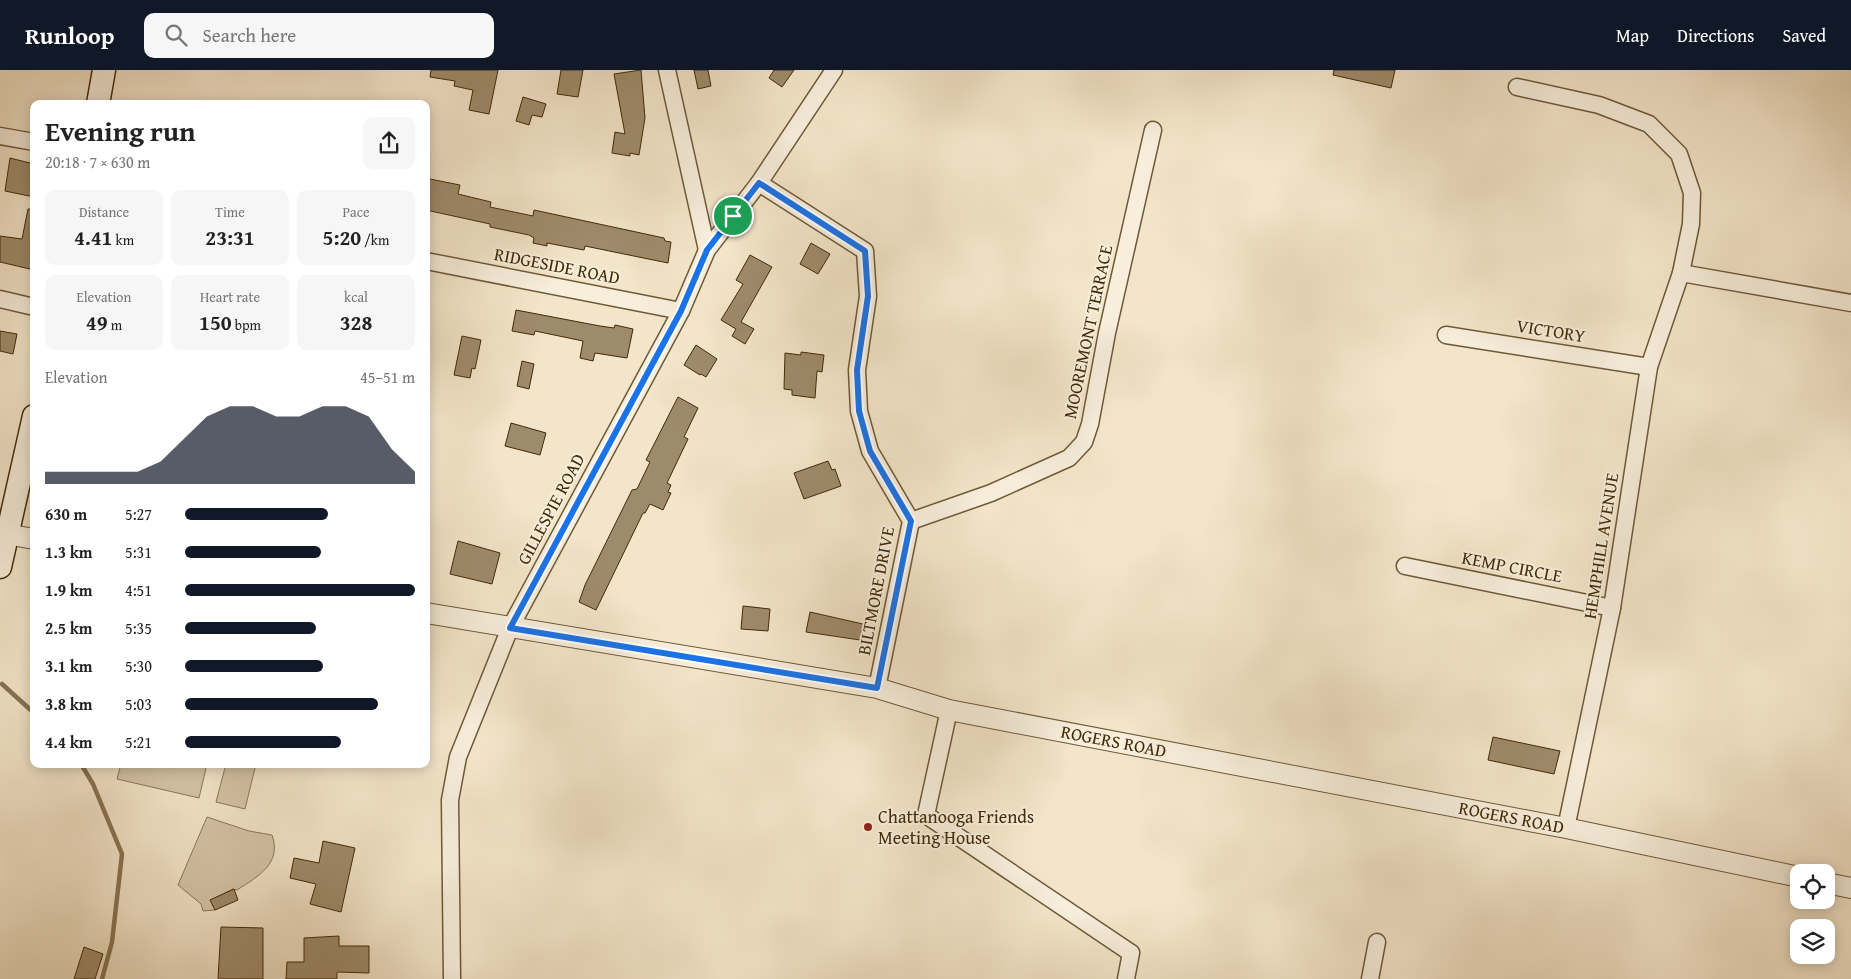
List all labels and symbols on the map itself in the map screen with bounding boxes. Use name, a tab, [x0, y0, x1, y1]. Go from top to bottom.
pin	[712, 195, 754, 237]
street label: RIDGESIDE ROAD	[492, 240, 622, 291]
street label: MOOREMONT TERRACE	[1056, 242, 1119, 421]
street label: VICTORY	[1515, 312, 1588, 349]
street label: GILLESPIE ROAD	[510, 448, 591, 569]
street label: HEMPHILL AVENUE	[1576, 471, 1625, 621]
street label: BILTMORE DRIVE	[850, 524, 901, 657]
street label: KEMP CIRCLE	[1460, 544, 1564, 589]
street label: ROGERS ROAD	[1059, 718, 1169, 764]
street label: ROGERS ROAD	[1456, 794, 1566, 840]
place label: Chattanooga Friends Meeting House	[878, 803, 1034, 851]
marker: Chattanooga Friends Meeting House	[862, 821, 874, 833]

